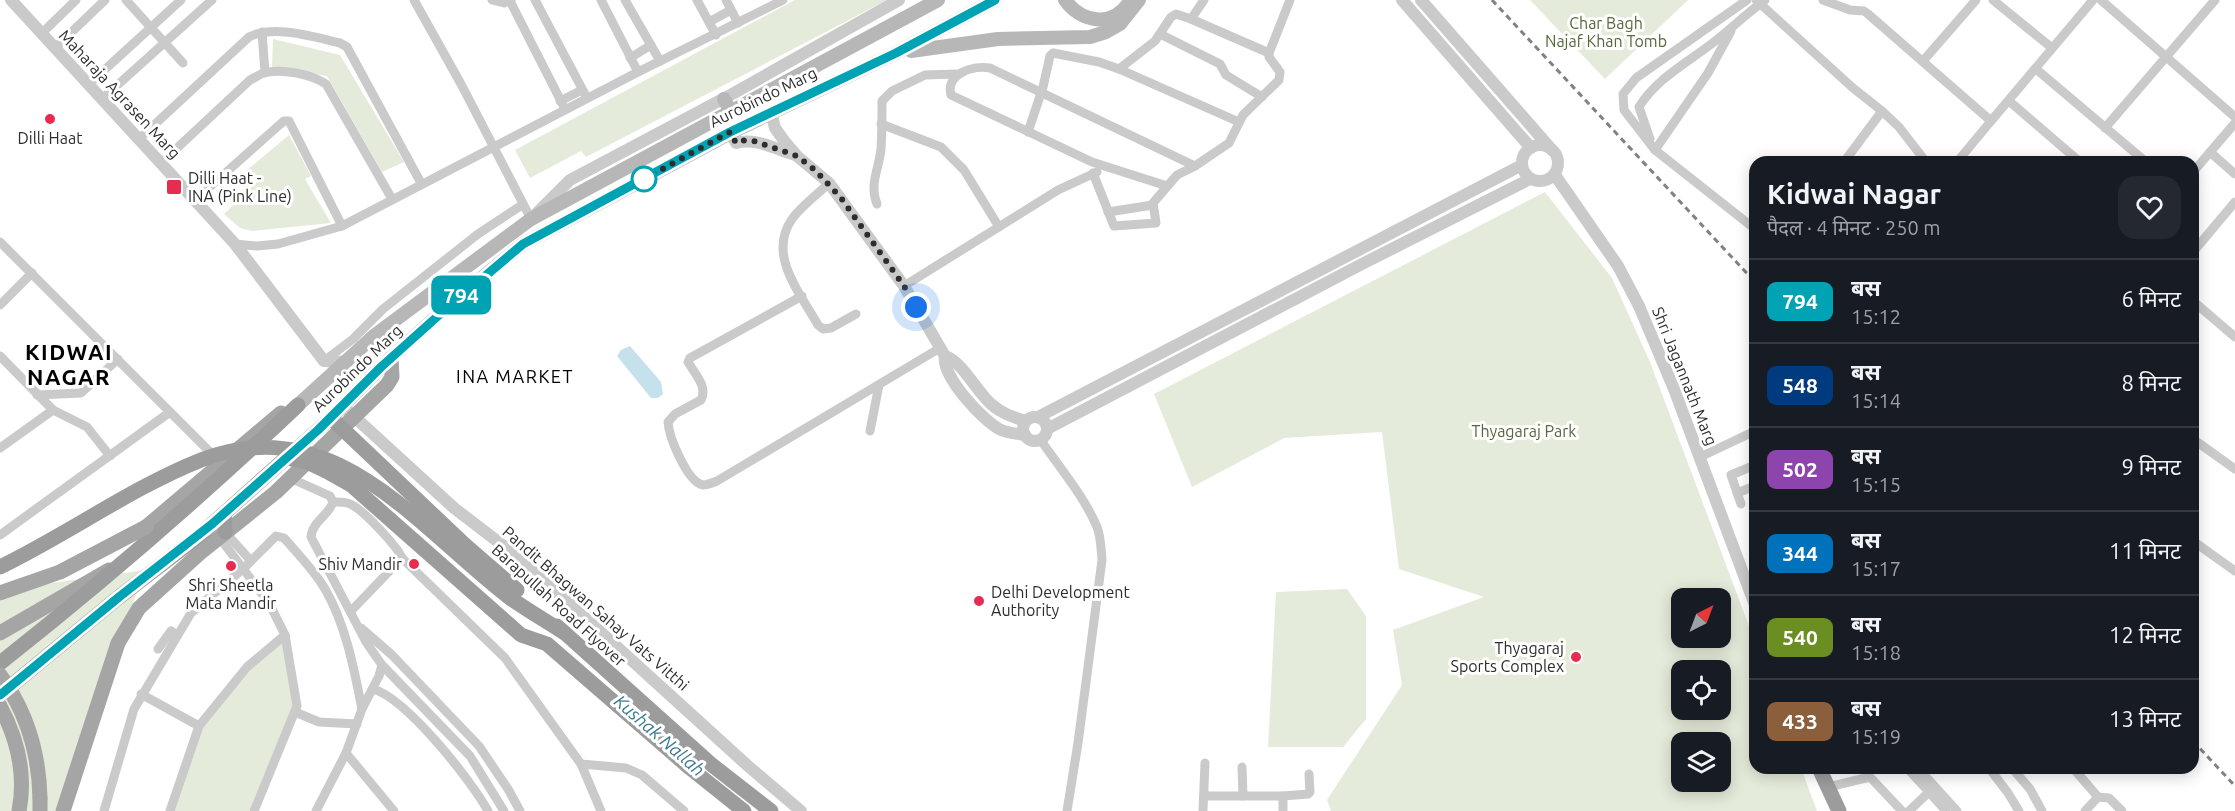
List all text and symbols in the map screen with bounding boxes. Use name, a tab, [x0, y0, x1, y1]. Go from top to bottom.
park label: Char Bagh Najaf Khan Tomb	[1545, 14, 1667, 50]
street label: Maharaja Agrasen Marg	[56, 26, 184, 162]
street label: Aurobindo Marg	[706, 63, 820, 131]
marker: Dilli Haat	[43, 112, 57, 126]
place label: Dilli Haat	[17, 129, 83, 147]
unlabelled marker	[631, 166, 657, 192]
place label: Dilli Haat - INA (Pink Line)	[188, 169, 292, 206]
button: heart	[2118, 176, 2181, 239]
marker: Dilli Haat - INA (Pink Line)	[165, 178, 183, 196]
text: Kidwai Nagar	[1767, 178, 1941, 209]
text: पैदल · 4 मिनट · 250 m	[1767, 216, 1941, 239]
text: बस	[1851, 275, 1881, 300]
line badge: 794	[426, 276, 496, 314]
text: 794	[443, 283, 479, 307]
text: 6 मिनट	[2121, 286, 2181, 311]
text: 794	[1782, 289, 1818, 313]
your location	[901, 292, 931, 322]
street label: Shri Jagannath Marg	[1649, 304, 1721, 448]
text: 15:12	[1851, 305, 1901, 328]
street label: Aurobindo Marg	[309, 321, 405, 415]
district label: KIDWAI NAGAR	[25, 339, 113, 389]
text: बस	[1851, 359, 1881, 384]
district label: INA MARKET	[456, 366, 574, 386]
text: 8 मिनट	[2121, 370, 2181, 395]
text: 548	[1782, 373, 1818, 397]
text: 15:14	[1851, 389, 1901, 412]
park label: Thyagaraj Park	[1472, 422, 1576, 440]
text: बस	[1851, 443, 1881, 468]
text: 9 मिनट	[2121, 454, 2181, 479]
text: 502	[1782, 457, 1818, 481]
text: 15:15	[1851, 473, 1901, 496]
street label: Pandit Bhagwan Sahay Vats Vitthi	[499, 522, 693, 694]
text: बस	[1851, 527, 1881, 552]
text: 11 मिनट	[2109, 538, 2181, 563]
street label: Barapullah Road Flyover	[489, 540, 629, 670]
text: 344	[1782, 541, 1818, 565]
place label: Shiv Mandir	[319, 555, 402, 573]
marker: Shiv Mandir	[407, 557, 421, 571]
text: 15:17	[1851, 557, 1901, 580]
marker: Shri Sheetla Mata Mandir	[224, 559, 238, 573]
place label: Shri Sheetla Mata Mandir	[186, 576, 276, 612]
place label: Delhi Development Authority	[991, 583, 1130, 619]
north arrow	[1671, 588, 1731, 648]
map controls	[1671, 588, 1731, 792]
marker: Delhi Development Authority	[972, 594, 986, 608]
text: बस	[1851, 611, 1881, 636]
text: 12 मिनट	[2109, 622, 2181, 647]
text: 540	[1782, 625, 1818, 649]
place label: Thyagaraj Sports Complex	[1451, 639, 1564, 675]
text: 15:18	[1851, 641, 1901, 664]
marker: Thyagaraj Sports Complex	[1569, 650, 1583, 664]
button: locate	[1671, 660, 1731, 720]
water label: Kushak Nallah	[611, 690, 709, 780]
text: बस	[1851, 695, 1881, 720]
text: 13 मिनट	[2109, 706, 2181, 731]
text: 433	[1782, 709, 1818, 733]
text: 15:19	[1851, 725, 1901, 748]
button: layers	[1671, 732, 1731, 792]

